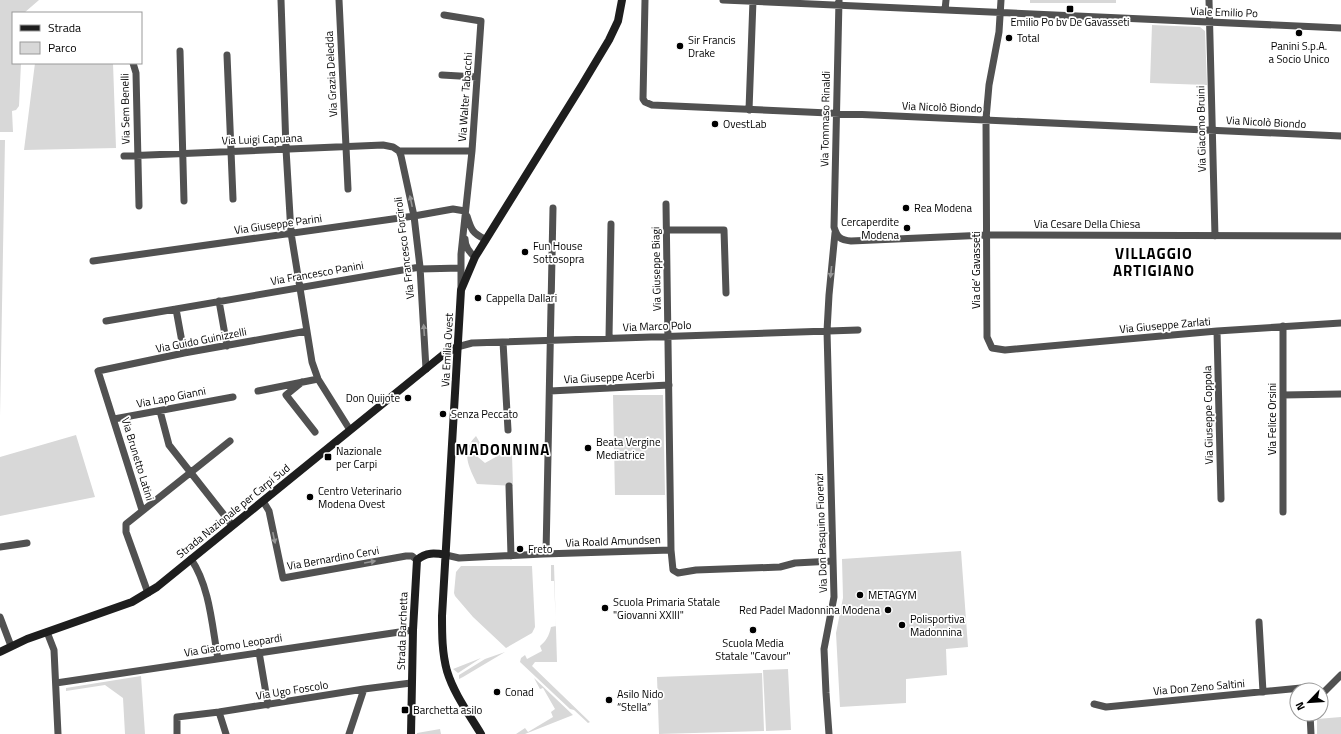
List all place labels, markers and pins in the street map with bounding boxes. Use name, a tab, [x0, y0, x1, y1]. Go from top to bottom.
marker: Emilio Po bv De Gavasseti	[1065, 4, 1075, 14]
place label: Emilio Po bv De Gavasseti	[1010, 14, 1130, 30]
marker: Panini S.p.A. a Socio Unico	[1294, 28, 1304, 38]
place label: Total	[1017, 30, 1039, 46]
place label: Sir Francis Drake	[688, 32, 736, 61]
marker: Total	[1004, 33, 1014, 43]
place label: Panini S.p.A. a Socio Unico	[1268, 38, 1330, 67]
marker: Sir Francis Drake	[675, 41, 685, 51]
place label: OvestLab	[723, 116, 767, 132]
marker: OvestLab	[710, 119, 720, 129]
place label: Rea Modena	[914, 200, 972, 216]
marker: Rea Modena	[901, 203, 911, 213]
place label: Cercaperdite Modena	[841, 214, 899, 243]
marker: Cercaperdite Modena	[902, 223, 912, 233]
place label: Fun House Sottosopra	[533, 238, 585, 267]
marker: Fun House Sottosopra	[520, 247, 530, 257]
place label: Cappella Dallari	[486, 290, 557, 306]
marker: Cappella Dallari	[473, 293, 483, 303]
place label: Don Quijote	[346, 390, 400, 406]
marker: Don Quijote	[403, 393, 413, 403]
place label: Senza Peccato	[451, 406, 518, 422]
marker: Senza Peccato	[438, 409, 448, 419]
place label: Beata Vergine Mediatrice	[596, 434, 661, 463]
place label: Nazionale per Carpi	[336, 443, 382, 472]
marker: Beata Vergine Mediatrice	[583, 443, 593, 453]
marker: Nazionale per Carpi	[323, 452, 333, 462]
place label: Centro Veterinario Modena Ovest	[318, 483, 402, 512]
marker: Centro Veterinario Modena Ovest	[305, 492, 315, 502]
place label: Freto	[528, 541, 553, 557]
marker: Freto	[515, 544, 525, 554]
place label: METAGYM	[868, 587, 917, 603]
marker: METAGYM	[855, 590, 865, 600]
place label: Scuola Primaria Statale "Giovanni XXIII"	[613, 594, 721, 623]
place label: Red Padel Madonnina Modena	[739, 602, 880, 618]
marker: Scuola Primaria Statale "Giovanni XXIII"	[600, 603, 610, 613]
marker: Red Padel Madonnina Modena	[883, 605, 893, 615]
place label: Polisportiva Madonnina	[910, 611, 965, 640]
marker: Polisportiva Madonnina	[897, 620, 907, 630]
marker: Scuola Media Statale "Cavour"	[748, 625, 758, 635]
place label: Scuola Media Statale "Cavour"	[715, 635, 791, 664]
place label: Conad	[505, 684, 534, 700]
place label: Asilo Nido “Stella”	[617, 686, 664, 715]
marker: Conad	[492, 687, 502, 697]
marker: Asilo Nido “Stella”	[604, 695, 614, 705]
place label: Barchetta asilo	[413, 702, 482, 718]
marker: Barchetta asilo	[400, 705, 410, 715]

